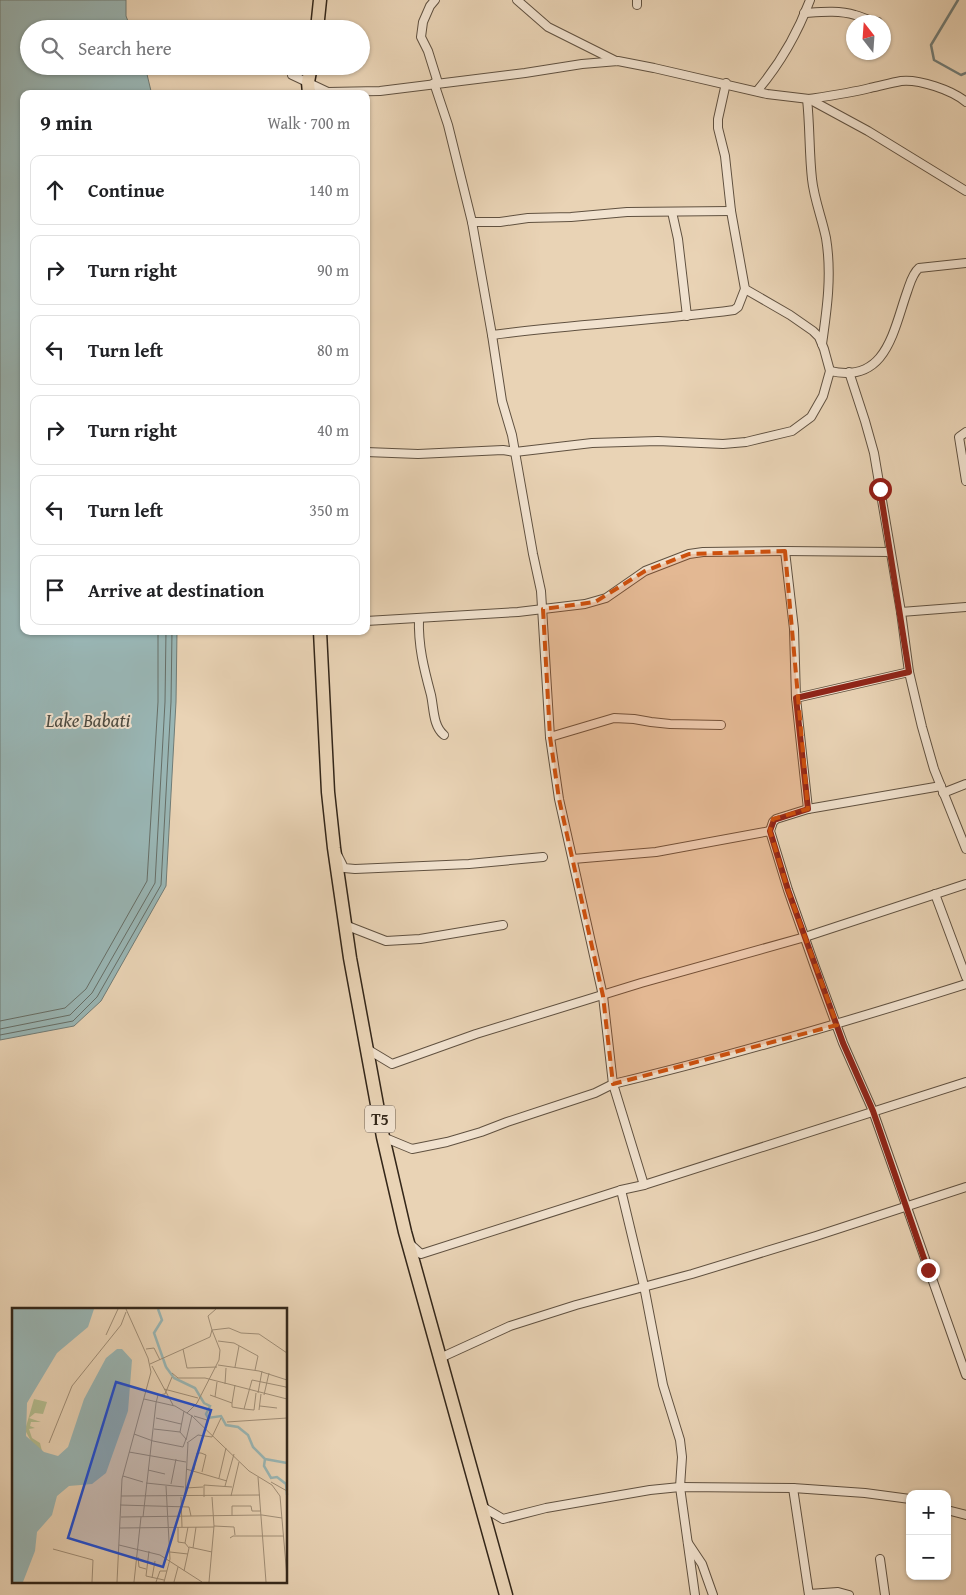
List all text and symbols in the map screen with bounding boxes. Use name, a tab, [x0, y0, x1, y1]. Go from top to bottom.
north arrow	[846, 15, 891, 60]
search box	[20, 20, 370, 75]
icon: search	[38, 34, 66, 62]
text: Search here	[78, 34, 172, 62]
text: 9 min	[40, 107, 92, 138]
text: Walk · 700 m	[267, 111, 350, 135]
icon: ahead	[41, 176, 69, 204]
text: Continue	[88, 176, 165, 204]
text: 140 m	[309, 178, 349, 202]
icon: right	[41, 256, 69, 284]
text: Turn right	[88, 256, 177, 284]
text: 90 m	[317, 258, 349, 282]
icon: left	[41, 336, 69, 364]
text: Turn left	[88, 336, 163, 364]
text: 80 m	[317, 338, 349, 362]
icon: right	[41, 416, 69, 444]
text: Turn right	[88, 416, 177, 444]
text: 40 m	[317, 418, 349, 442]
route start	[869, 478, 892, 501]
icon: left	[41, 496, 69, 524]
text: Turn left	[88, 496, 163, 524]
text: 350 m	[309, 498, 349, 522]
icon: arrive	[41, 576, 69, 604]
text: Arrive at destination	[88, 576, 264, 604]
water label: Lake Babati	[45, 706, 130, 734]
road number: T5	[365, 1106, 395, 1132]
route end	[917, 1259, 940, 1282]
inset map	[12, 1308, 288, 1582]
map controls	[906, 1490, 951, 1580]
button: +	[906, 1490, 951, 1535]
button: −	[906, 1535, 951, 1580]

